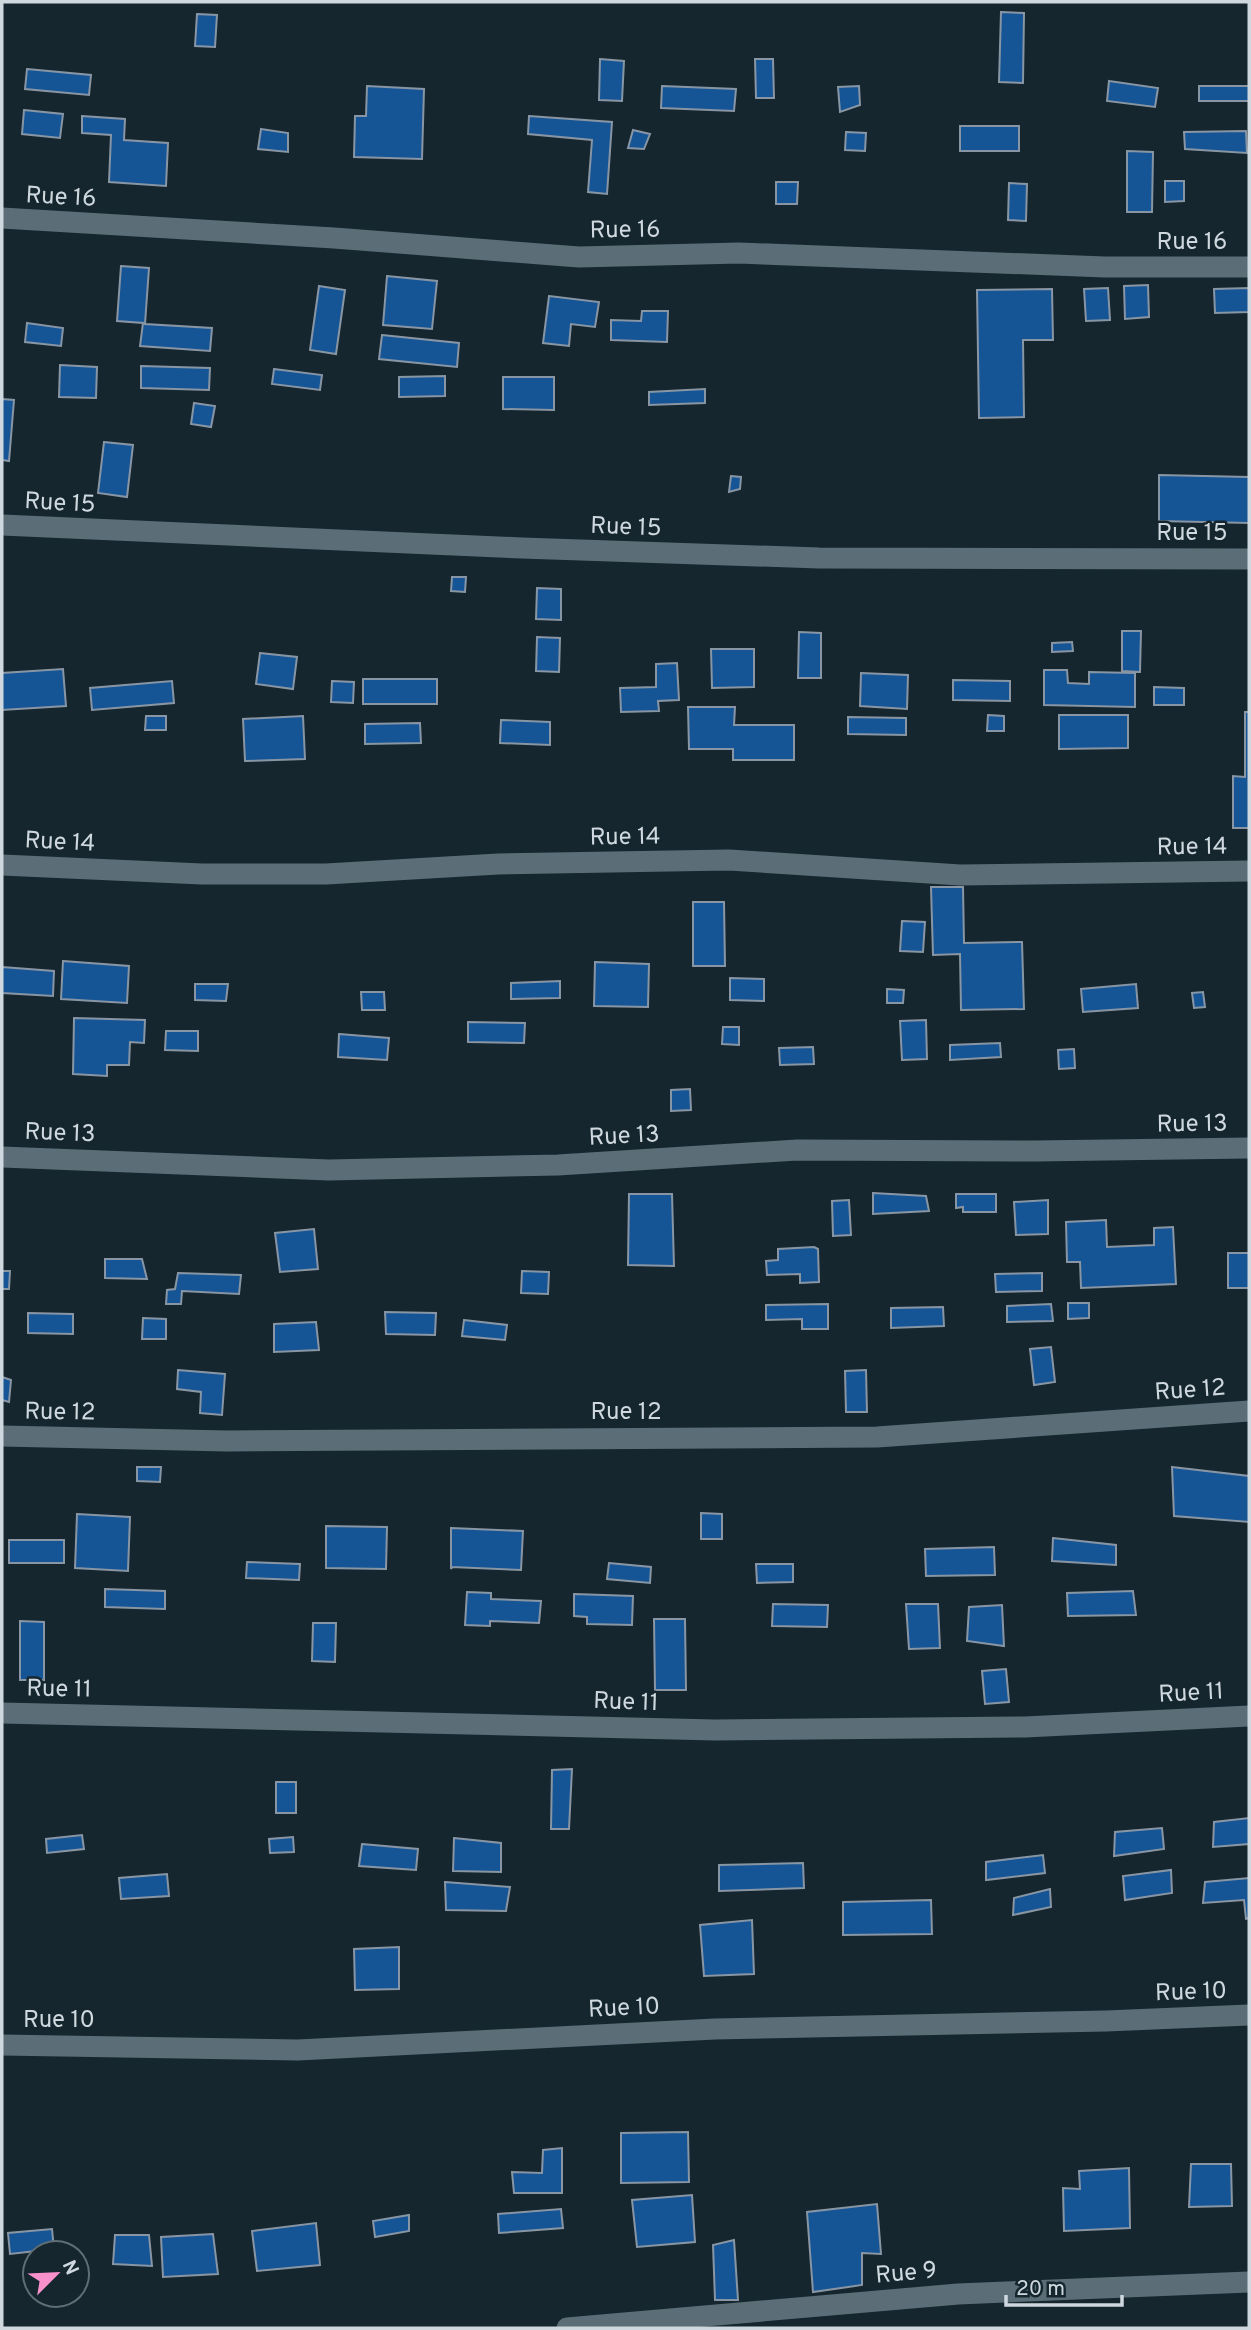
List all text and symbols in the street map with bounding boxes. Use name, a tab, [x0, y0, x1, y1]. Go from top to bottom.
street label: Rue 16	[25, 181, 97, 215]
street label: Rue 16	[589, 215, 661, 247]
street label: Rue 16	[1157, 228, 1227, 258]
street label: Rue 15	[23, 487, 96, 521]
street label: Rue 15	[590, 512, 662, 544]
street label: Rue 15	[1156, 519, 1228, 549]
street label: Rue 14	[589, 822, 661, 854]
street label: Rue 14	[24, 826, 96, 860]
street label: Rue 14	[1156, 832, 1228, 864]
street label: Rue 13	[1156, 1109, 1228, 1141]
street label: Rue 13	[24, 1118, 96, 1150]
street label: Rue 13	[588, 1120, 660, 1154]
street label: Rue 12	[1154, 1374, 1227, 1408]
street label: Rue 12	[24, 1397, 96, 1429]
street label: Rue 12	[590, 1398, 662, 1428]
street label: Rue 11	[26, 1674, 92, 1706]
street label: Rue 11	[1158, 1677, 1225, 1711]
street label: Rue 11	[593, 1687, 659, 1719]
street label: Rue 10	[1155, 1977, 1228, 2009]
street label: Rue 10	[587, 1992, 661, 2026]
street label: Rue 10	[23, 2006, 95, 2036]
north arrow	[21, 2239, 91, 2309]
street label: Rue 9	[874, 2256, 938, 2292]
text: N	[56, 2257, 83, 2279]
scale bar	[1006, 2264, 1122, 2308]
text: 20 m	[1016, 2276, 1065, 2303]

